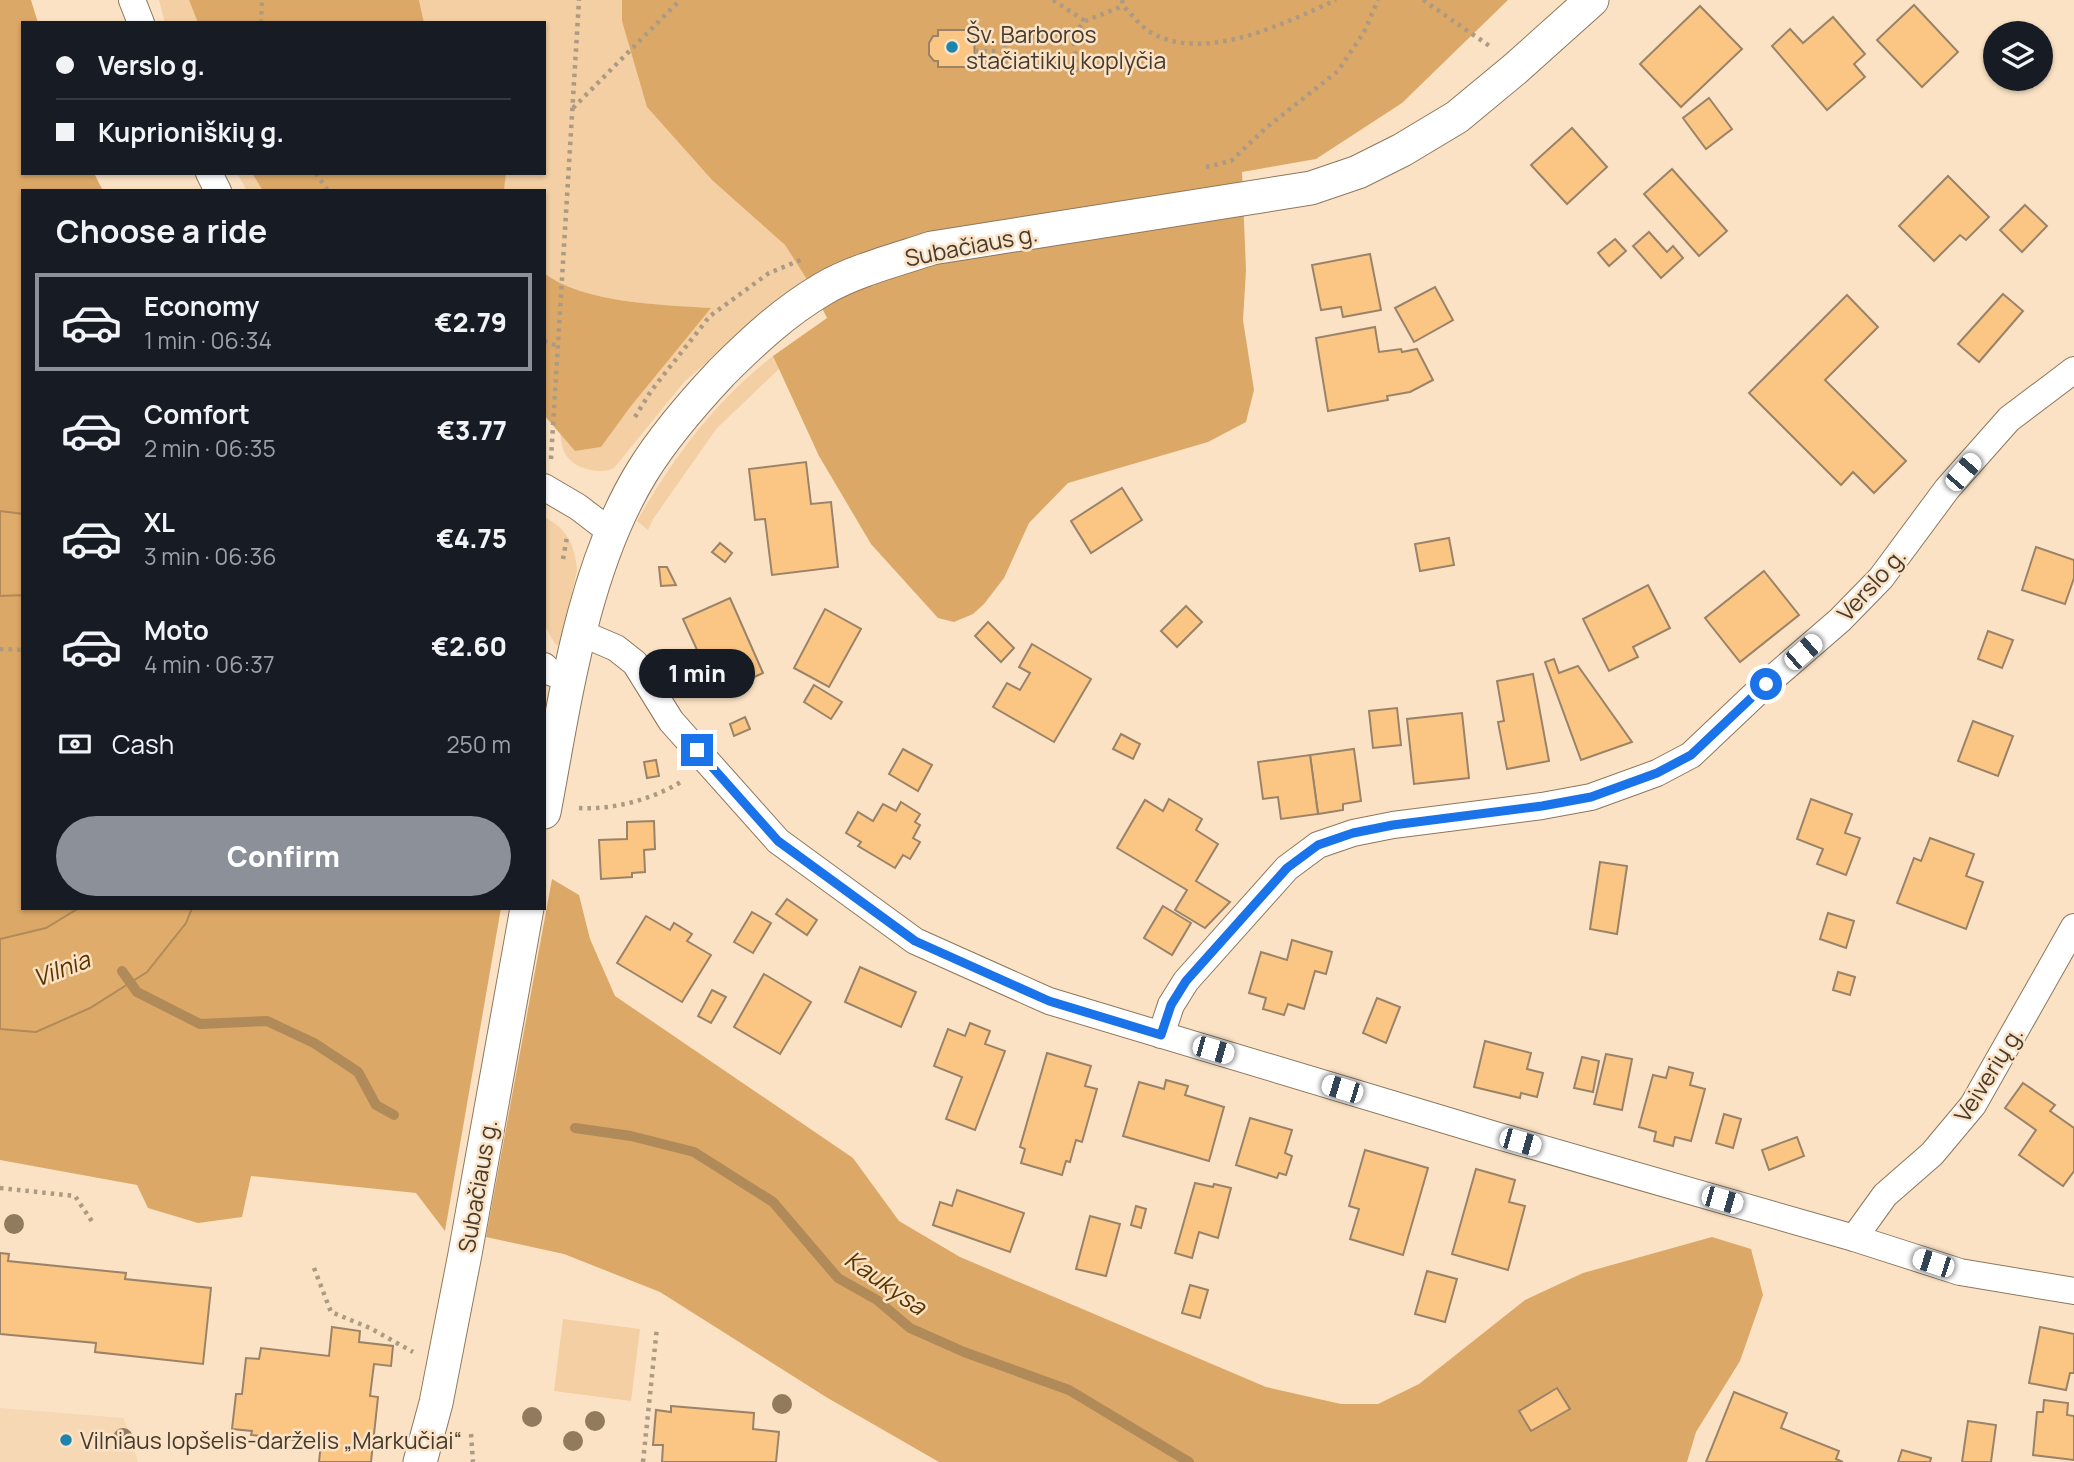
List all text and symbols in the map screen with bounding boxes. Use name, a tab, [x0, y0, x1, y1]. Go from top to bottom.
place label: Šv. Barboros stačiatikių koplyčia	[966, 18, 1166, 76]
map controls	[1983, 21, 2053, 91]
button: layers	[1983, 21, 2053, 91]
marker: Šv. Barboros stačiatikių koplyčia	[944, 39, 960, 55]
text: Verslo g.	[98, 47, 205, 83]
text: Kuprioniškių g.	[98, 114, 284, 150]
text: Choose a ride	[56, 209, 267, 253]
street label: Subačiaus g.	[902, 216, 1040, 274]
text: Economy	[144, 288, 259, 324]
icon: car	[60, 291, 123, 354]
text: €2.79	[435, 304, 507, 340]
text: 1 min · 06:34	[144, 324, 272, 356]
text: Comfort	[144, 396, 250, 432]
icon: car	[60, 399, 123, 462]
text: €3.77	[437, 412, 507, 448]
text: 2 min · 06:35	[144, 432, 276, 464]
car	[1942, 449, 1985, 495]
text: XL	[144, 504, 175, 540]
icon: car	[60, 507, 123, 570]
text: €4.75	[436, 520, 507, 556]
text: 3 min · 06:36	[144, 540, 276, 572]
street label: Verslo g.	[1829, 540, 1913, 628]
text: Moto	[144, 612, 209, 648]
icon: car	[60, 615, 123, 678]
text: €2.60	[431, 628, 507, 664]
car	[1781, 630, 1826, 674]
text: 4 min · 06:37	[144, 648, 275, 680]
callout: 1 min	[639, 648, 755, 698]
text: 1 min	[668, 657, 726, 689]
route start	[1750, 668, 1782, 700]
icon: cash	[56, 725, 94, 763]
text: Cash	[112, 726, 174, 762]
text: 250 m	[446, 728, 511, 760]
route end	[681, 734, 713, 766]
button: Confirm	[56, 816, 511, 896]
water label: Vilnia	[28, 942, 96, 994]
street label: Veiverių g.	[1946, 1020, 2030, 1128]
car	[1190, 1034, 1237, 1066]
car	[1319, 1073, 1366, 1105]
street label: Subačiaus g.	[450, 1117, 504, 1255]
car	[1497, 1126, 1544, 1158]
car	[1699, 1184, 1746, 1216]
water label: Kaukysa	[839, 1242, 935, 1323]
car	[1910, 1247, 1957, 1279]
place label: Vilniaus lopšelis-darželis „Markučiai“	[80, 1424, 462, 1456]
marker: Vilniaus lopšelis-darželis „Markučiai“	[58, 1432, 74, 1448]

